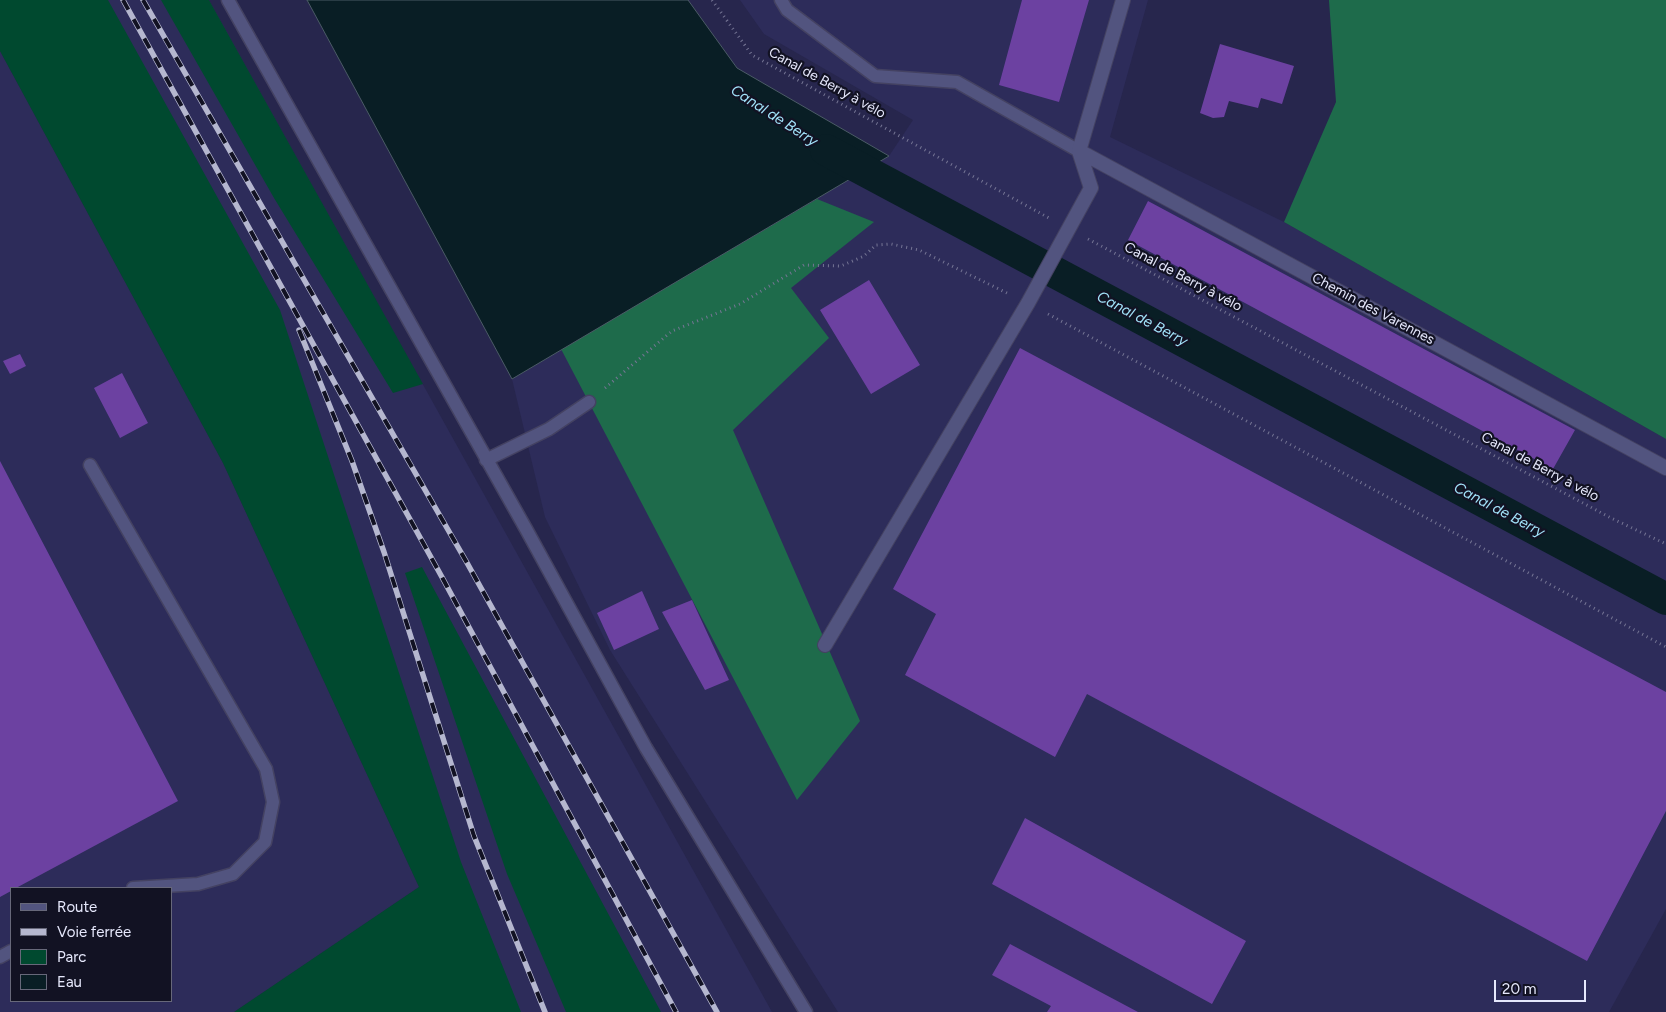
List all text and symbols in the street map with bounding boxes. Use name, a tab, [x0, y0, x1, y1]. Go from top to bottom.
street label: Canal de Berry à vélo	[766, 44, 888, 122]
water label: Canal de Berry	[727, 81, 821, 151]
street label: Canal de Berry à vélo	[1121, 239, 1245, 315]
street label: Chemin des Varennes	[1309, 270, 1437, 348]
water label: Canal de Berry	[1094, 288, 1190, 350]
street label: Canal de Berry à vélo	[1478, 429, 1602, 505]
water label: Canal de Berry	[1451, 479, 1547, 541]
legend	[10, 887, 172, 1002]
text: Route	[57, 898, 97, 916]
text: Voie ferrée	[57, 923, 131, 941]
text: Parc	[57, 948, 86, 966]
scale bar	[1496, 970, 1588, 1002]
text: Eau	[57, 973, 82, 991]
text: 20 m	[1502, 980, 1536, 998]

